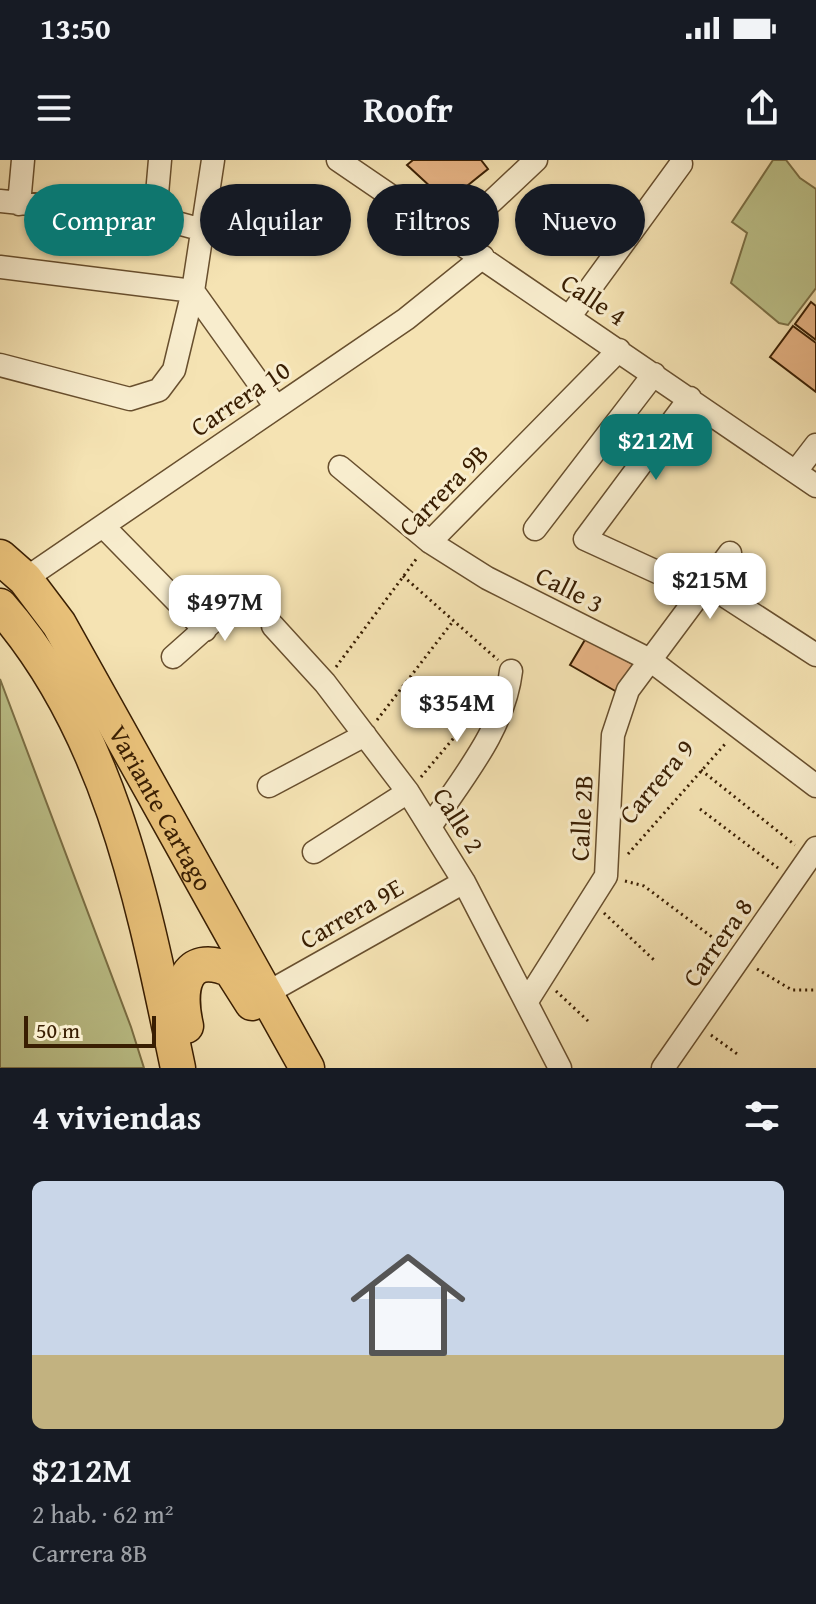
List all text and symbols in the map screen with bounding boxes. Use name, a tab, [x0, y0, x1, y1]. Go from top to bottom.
text: 13:50	[40, 6, 111, 50]
text: Roofr	[363, 82, 453, 135]
icon: menu	[32, 86, 76, 130]
icon: share	[740, 86, 784, 130]
chip: Comprar	[24, 184, 184, 256]
chip: Alquilar	[200, 184, 351, 256]
chip: Filtros	[367, 184, 499, 256]
chip: Nuevo	[515, 184, 645, 256]
street label: Calle 4	[553, 263, 635, 335]
street label: Carrera 10	[182, 350, 298, 446]
pin: $212M	[600, 414, 712, 482]
text: $212M	[618, 420, 694, 459]
street label: Carrera 9B	[389, 435, 497, 545]
pin: $215M	[654, 553, 766, 621]
street label: Calle 3	[529, 555, 611, 623]
text: $215M	[672, 559, 748, 598]
pin: $497M	[169, 575, 281, 643]
text: $497M	[187, 581, 263, 620]
pin: $354M	[401, 676, 513, 744]
text: $354M	[419, 682, 495, 721]
street label: Variante Cartago	[99, 717, 224, 898]
street label: Carrera 9	[609, 730, 703, 832]
street label: Calle 2B	[559, 774, 603, 862]
street label: Calle 2	[424, 779, 494, 861]
street label: Carrera 9E	[292, 868, 410, 958]
street label: Carrera 8	[672, 890, 762, 994]
scale bar	[24, 1012, 156, 1048]
text: 50 m	[36, 1014, 80, 1046]
text: 4 viviendas	[32, 1092, 201, 1141]
icon: filters	[740, 1094, 784, 1138]
icon: home	[336, 1233, 480, 1377]
text: $212M	[32, 1445, 132, 1494]
text: 2 hab. · 62 m²	[32, 1494, 173, 1533]
text: Carrera 8B	[32, 1533, 147, 1572]

